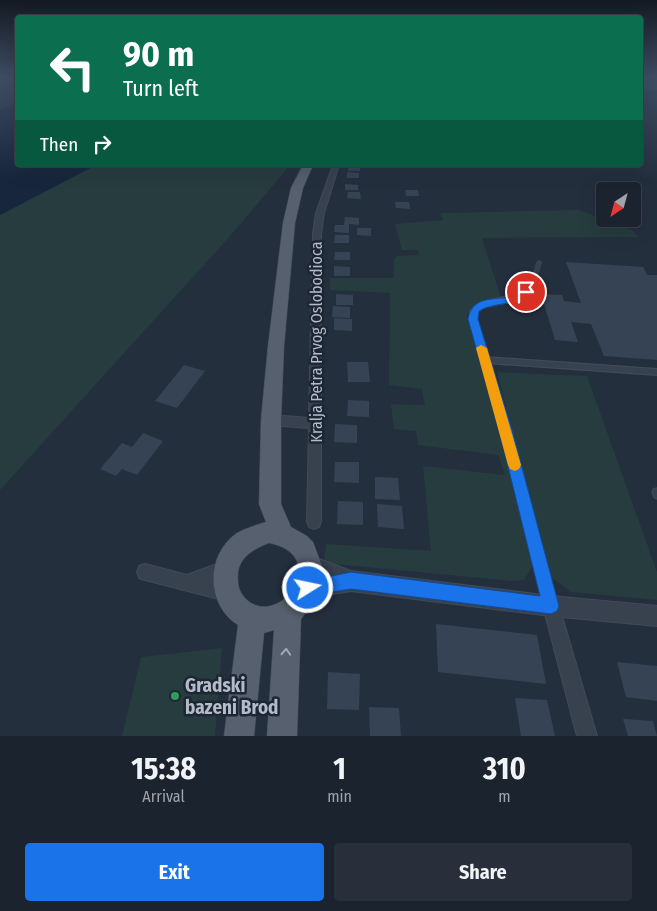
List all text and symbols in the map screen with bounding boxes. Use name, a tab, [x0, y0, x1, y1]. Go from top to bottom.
text: 90 m	[123, 33, 194, 75]
icon: left	[40, 35, 105, 100]
text: Turn left	[123, 75, 199, 102]
icon: right	[88, 130, 116, 158]
text: Then	[40, 133, 78, 156]
north arrow	[596, 182, 641, 228]
map controls	[596, 182, 641, 227]
street label: Kralja Petra Prvog Oslobodioca	[307, 241, 326, 443]
pin	[505, 271, 547, 313]
icon: arrive	[512, 278, 540, 306]
position arrow	[281, 561, 333, 613]
one-way arrow	[281, 648, 292, 656]
place label: Gradski bazeni Brod	[185, 674, 278, 719]
marker: Gradski bazeni Brod	[169, 690, 181, 702]
text: 15:38	[131, 751, 196, 787]
text: 1	[333, 751, 346, 787]
text: 310	[483, 751, 526, 787]
text: Arrival	[142, 787, 185, 806]
text: min	[327, 787, 352, 806]
text: m	[498, 787, 511, 806]
button: Exit	[25, 843, 324, 901]
button: Share	[334, 843, 632, 901]

